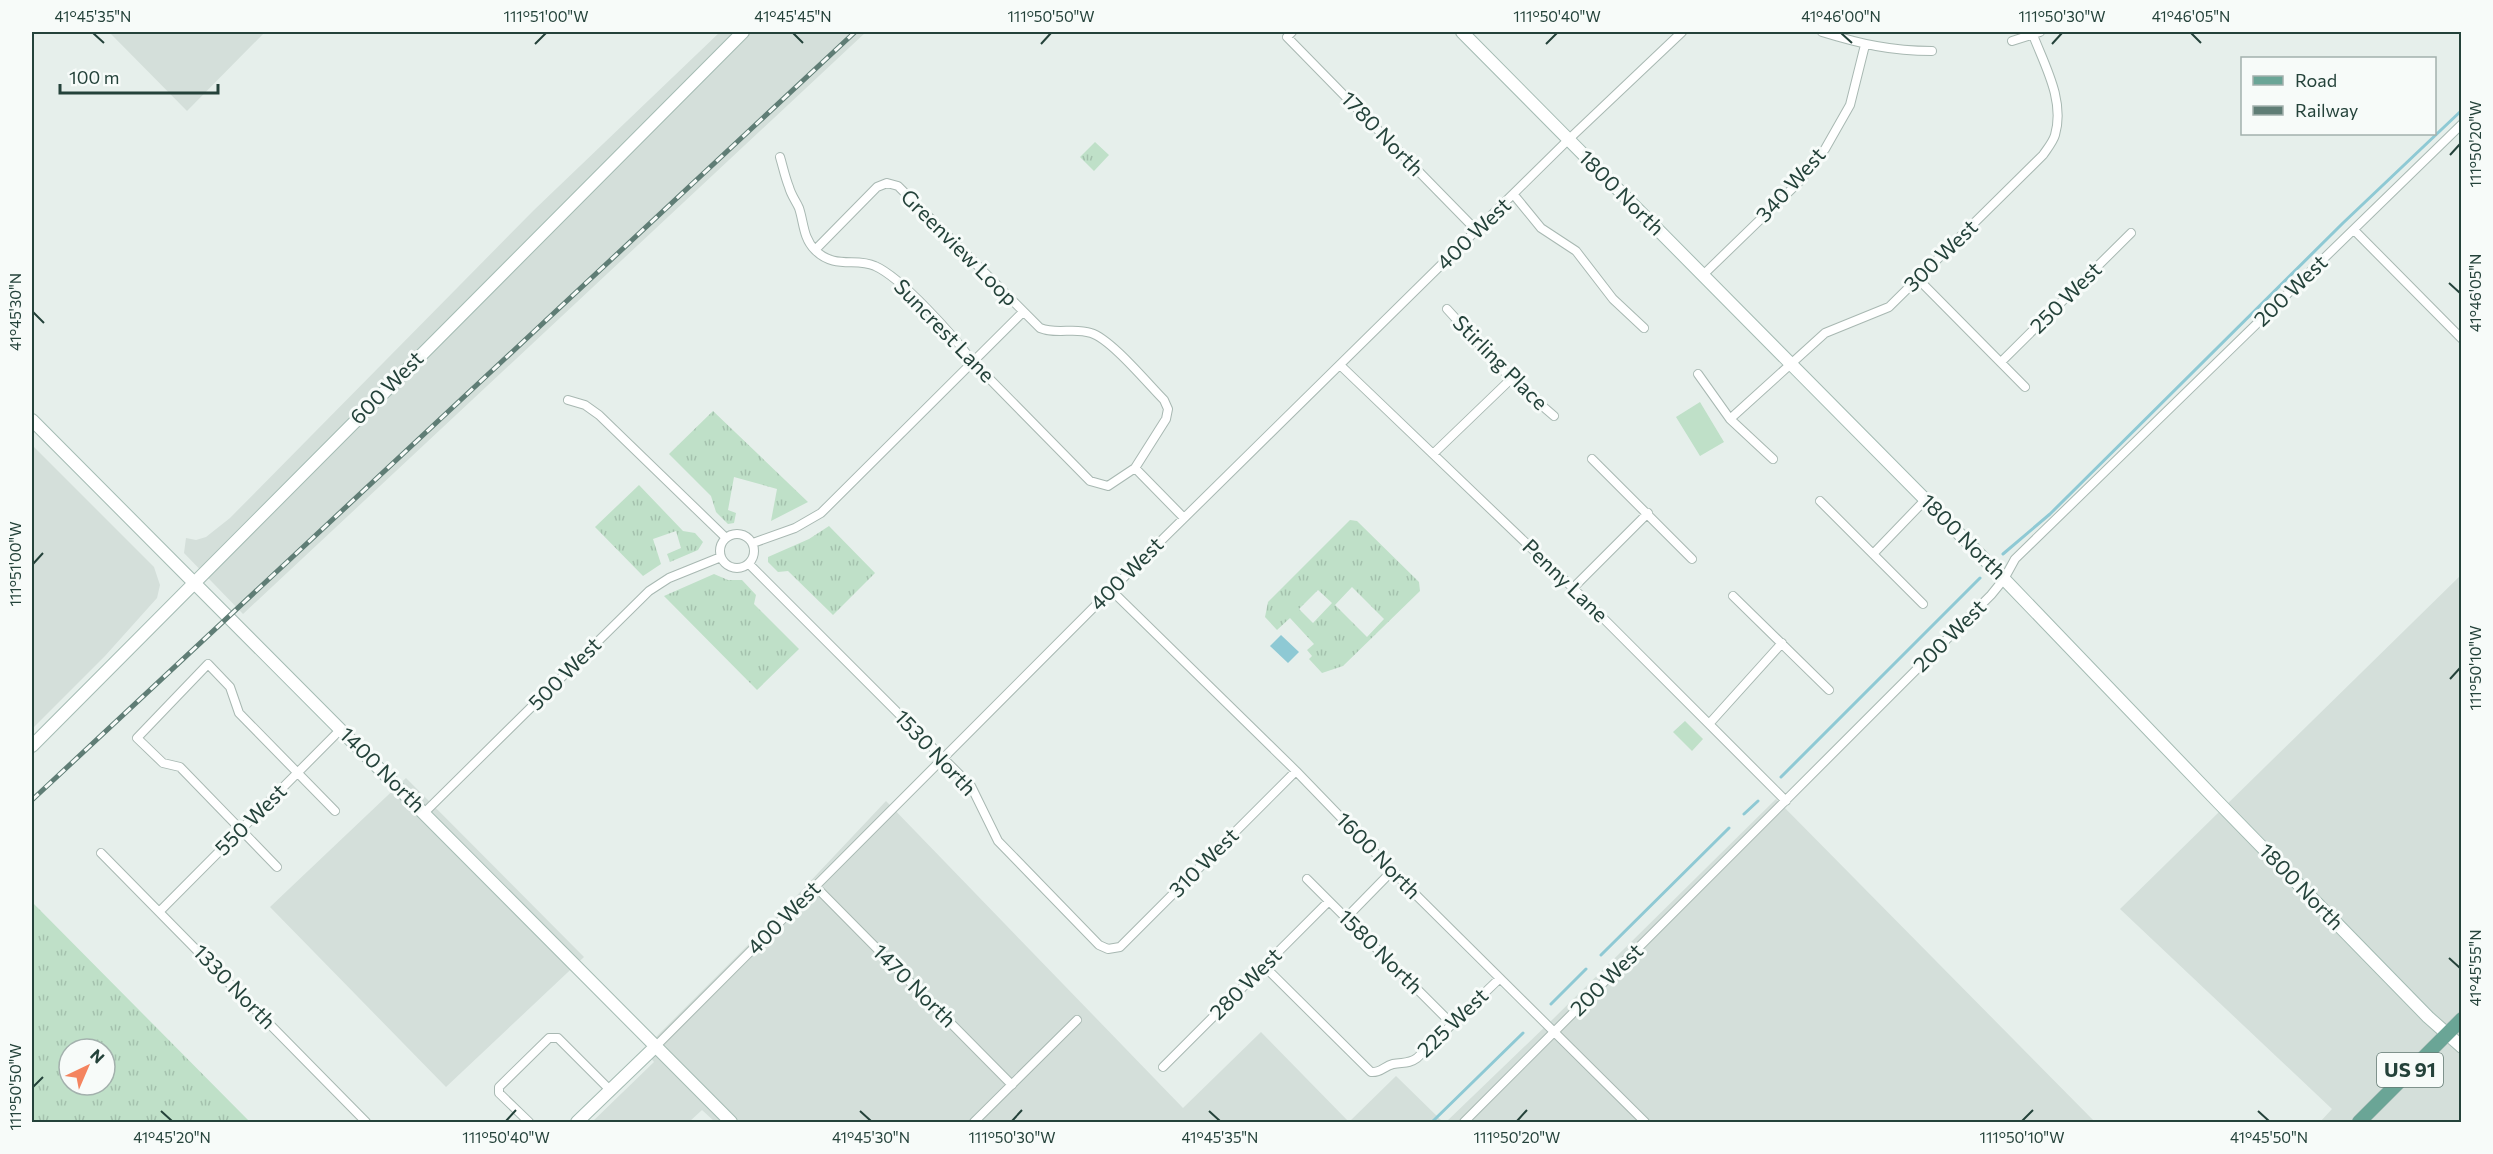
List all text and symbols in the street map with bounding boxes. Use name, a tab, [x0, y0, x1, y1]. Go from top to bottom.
text: 41°45'35"N	[55, 7, 131, 25]
text: 111°51'00"W	[504, 7, 588, 25]
text: 41°45'45"N	[754, 7, 832, 25]
text: 111°50'50"W	[1007, 7, 1095, 25]
text: 111°50'40"W	[1513, 7, 1601, 25]
text: 41°46'00"N	[1801, 7, 1881, 25]
text: 111°50'30"W	[2018, 7, 2106, 25]
text: 41°46'05"N	[2152, 7, 2230, 25]
scale bar	[60, 57, 218, 95]
legend	[2241, 57, 2436, 135]
text: 100 m	[69, 66, 119, 88]
text: Road	[2295, 69, 2337, 91]
street label: 1780 North	[1337, 85, 1430, 180]
text: Railway	[2295, 99, 2358, 121]
text: 111°50'20"W	[2466, 101, 2484, 187]
street label: 340 West	[1750, 142, 1830, 226]
street label: 1800 North	[1574, 144, 1670, 240]
street label: Greenview Loop	[897, 183, 1024, 310]
street label: 400 West	[1431, 192, 1515, 274]
street label: 300 West	[1898, 214, 1982, 296]
street label: 200 West	[2248, 249, 2332, 331]
text: 41°46'05"N	[2466, 254, 2484, 332]
street label: 250 West	[2024, 256, 2106, 338]
text: 41°45'30"N	[6, 273, 24, 351]
street label: Suncrest Lane	[890, 273, 1001, 387]
street label: Stirling Place	[1449, 309, 1554, 414]
street label: 600 West	[344, 345, 428, 429]
street label: 1800 North	[1916, 488, 2012, 584]
text: 111°51'00"W	[6, 522, 24, 606]
street label: 400 West	[1084, 531, 1168, 615]
street label: Penny Lane	[1518, 533, 1614, 627]
street label: 200 West	[1908, 594, 1990, 676]
text: 111°50'10"W	[2466, 626, 2484, 710]
street label: 500 West	[522, 631, 606, 715]
street label: 1530 North	[890, 704, 982, 800]
street label: 1400 North	[335, 721, 431, 817]
street label: 550 West	[209, 778, 291, 860]
street label: 1600 North	[1332, 807, 1426, 903]
street label: 310 West	[1163, 822, 1243, 902]
street label: 1800 North	[2255, 838, 2349, 934]
street label: 400 West	[741, 875, 825, 959]
street label: 1580 North	[1334, 904, 1428, 998]
text: 41°45'55"N	[2466, 930, 2484, 1006]
street label: 1330 North	[189, 938, 282, 1033]
street label: 1470 North	[868, 938, 962, 1032]
street label: 200 West	[1565, 938, 1647, 1020]
street label: 280 West	[1204, 942, 1286, 1024]
street label: 225 West	[1411, 982, 1492, 1062]
north arrow	[57, 1037, 117, 1097]
text: 111°50'50"W	[6, 1043, 24, 1131]
text: N	[87, 1045, 109, 1067]
road number: US 91	[2377, 1053, 2443, 1087]
text: 41°45'20"N	[133, 1128, 211, 1146]
text: 111°50'40"W	[462, 1128, 550, 1146]
text: 41°45'30"N	[832, 1128, 910, 1146]
text: 111°50'30"W	[968, 1128, 1056, 1146]
text: 41°45'35"N	[1182, 1128, 1258, 1146]
text: 111°50'20"W	[1474, 1128, 1560, 1146]
text: 111°50'10"W	[1980, 1128, 2064, 1146]
text: 41°45'50"N	[2230, 1128, 2308, 1146]

